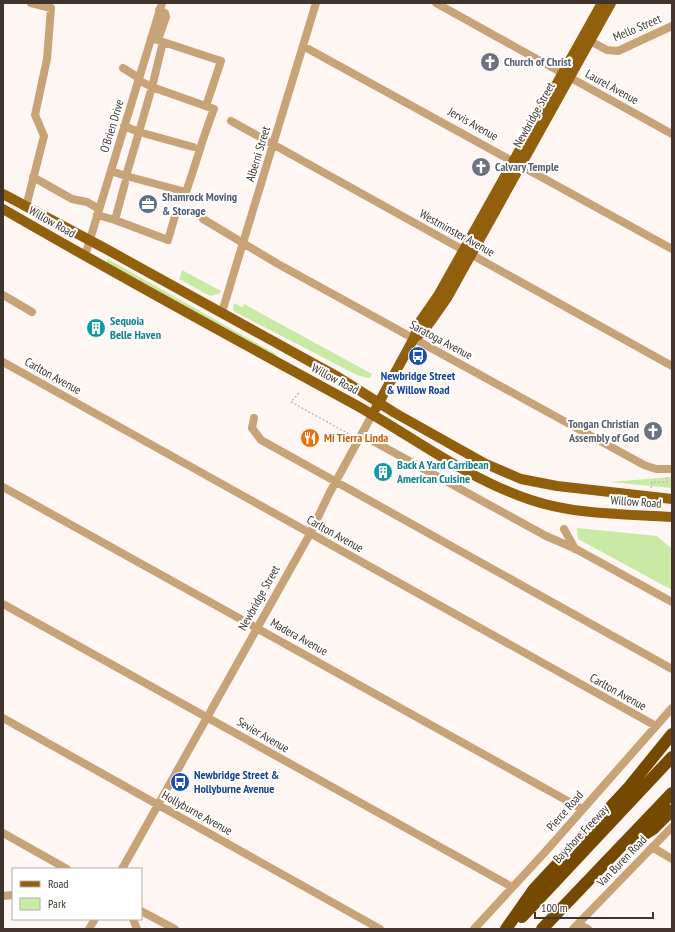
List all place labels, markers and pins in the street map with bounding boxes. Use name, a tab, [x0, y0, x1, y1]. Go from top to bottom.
church icon: Church of Christ	[479, 51, 501, 73]
place label: Church of Christ	[504, 54, 572, 69]
church icon: Calvary Temple	[470, 156, 492, 178]
place label: Calvary Temple	[495, 159, 559, 174]
place label: Shamrock Moving & Storage	[162, 189, 237, 218]
office icon: Shamrock Moving & Storage	[137, 193, 159, 215]
place label: Sequoia Belle Haven	[110, 313, 161, 342]
building icon: Sequoia Belle Haven	[85, 317, 107, 339]
bus stop icon: Newbridge Street & Willow Road	[407, 345, 429, 367]
place label: Newbridge Street & Willow Road	[381, 368, 456, 397]
place label: Tongan Christian Assembly of God	[568, 416, 639, 445]
church icon: Tongan Christian Assembly of God	[642, 420, 664, 442]
restaurant icon: Mi Tierra Linda	[299, 427, 321, 449]
place label: Mi Tierra Linda	[324, 430, 388, 445]
place label: Back A Yard Carribean American Cuisine	[396, 457, 489, 486]
building icon: Back A Yard Carribean American Cuisine	[372, 461, 394, 483]
place label: Newbridge Street & Hollyburne Avenue	[194, 767, 279, 796]
bus stop icon: Newbridge Street & Hollyburne Avenue	[169, 771, 191, 793]

